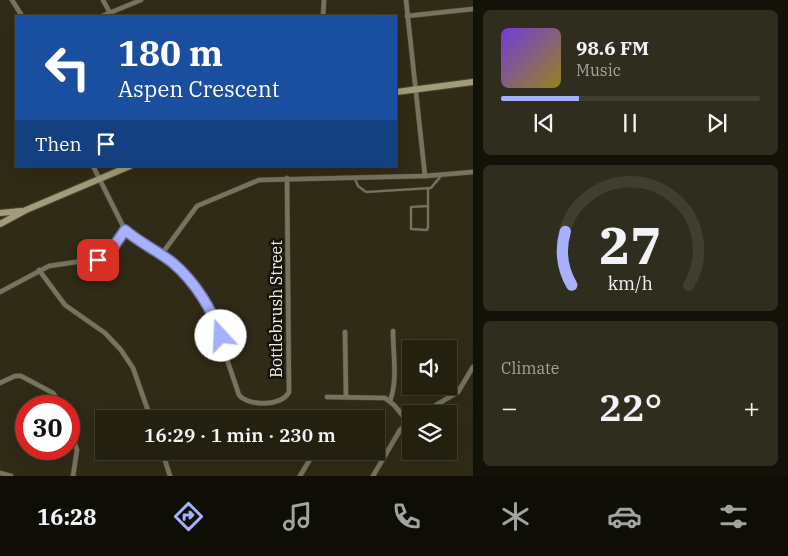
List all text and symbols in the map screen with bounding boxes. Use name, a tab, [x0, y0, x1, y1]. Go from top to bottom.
text: 180 m	[118, 30, 223, 76]
icon: left	[35, 35, 100, 100]
text: 98.6 FM	[576, 36, 649, 60]
text: Music	[576, 60, 621, 80]
text: Aspen Crescent	[118, 74, 279, 103]
icon: previous	[530, 109, 558, 137]
icon: pause	[616, 109, 644, 137]
icon: next	[703, 109, 731, 137]
icon: arrive	[92, 130, 120, 158]
text: Then	[35, 132, 82, 156]
text: 27	[599, 211, 662, 278]
pin	[77, 239, 119, 281]
street label: Bottlebrush Street	[266, 240, 286, 378]
icon: arrive	[84, 246, 112, 274]
text: km/h	[608, 272, 653, 295]
position arrow	[194, 309, 246, 361]
map controls	[402, 340, 457, 460]
button: sound	[402, 340, 457, 395]
text: Climate	[501, 358, 559, 378]
text: 22°	[599, 382, 662, 431]
text: −	[501, 389, 518, 426]
text: +	[743, 389, 760, 426]
speed limit sign: 30	[15, 395, 80, 460]
button: layers	[402, 405, 457, 460]
text: 16:29 · 1 min · 230 m	[144, 423, 336, 447]
icon: directions	[171, 499, 206, 534]
icon: music	[280, 499, 315, 534]
icon: phone	[389, 499, 424, 534]
icon: climate	[498, 499, 533, 534]
icon: car	[607, 499, 642, 534]
icon: filters	[716, 499, 751, 534]
text: 16:28	[37, 502, 97, 531]

